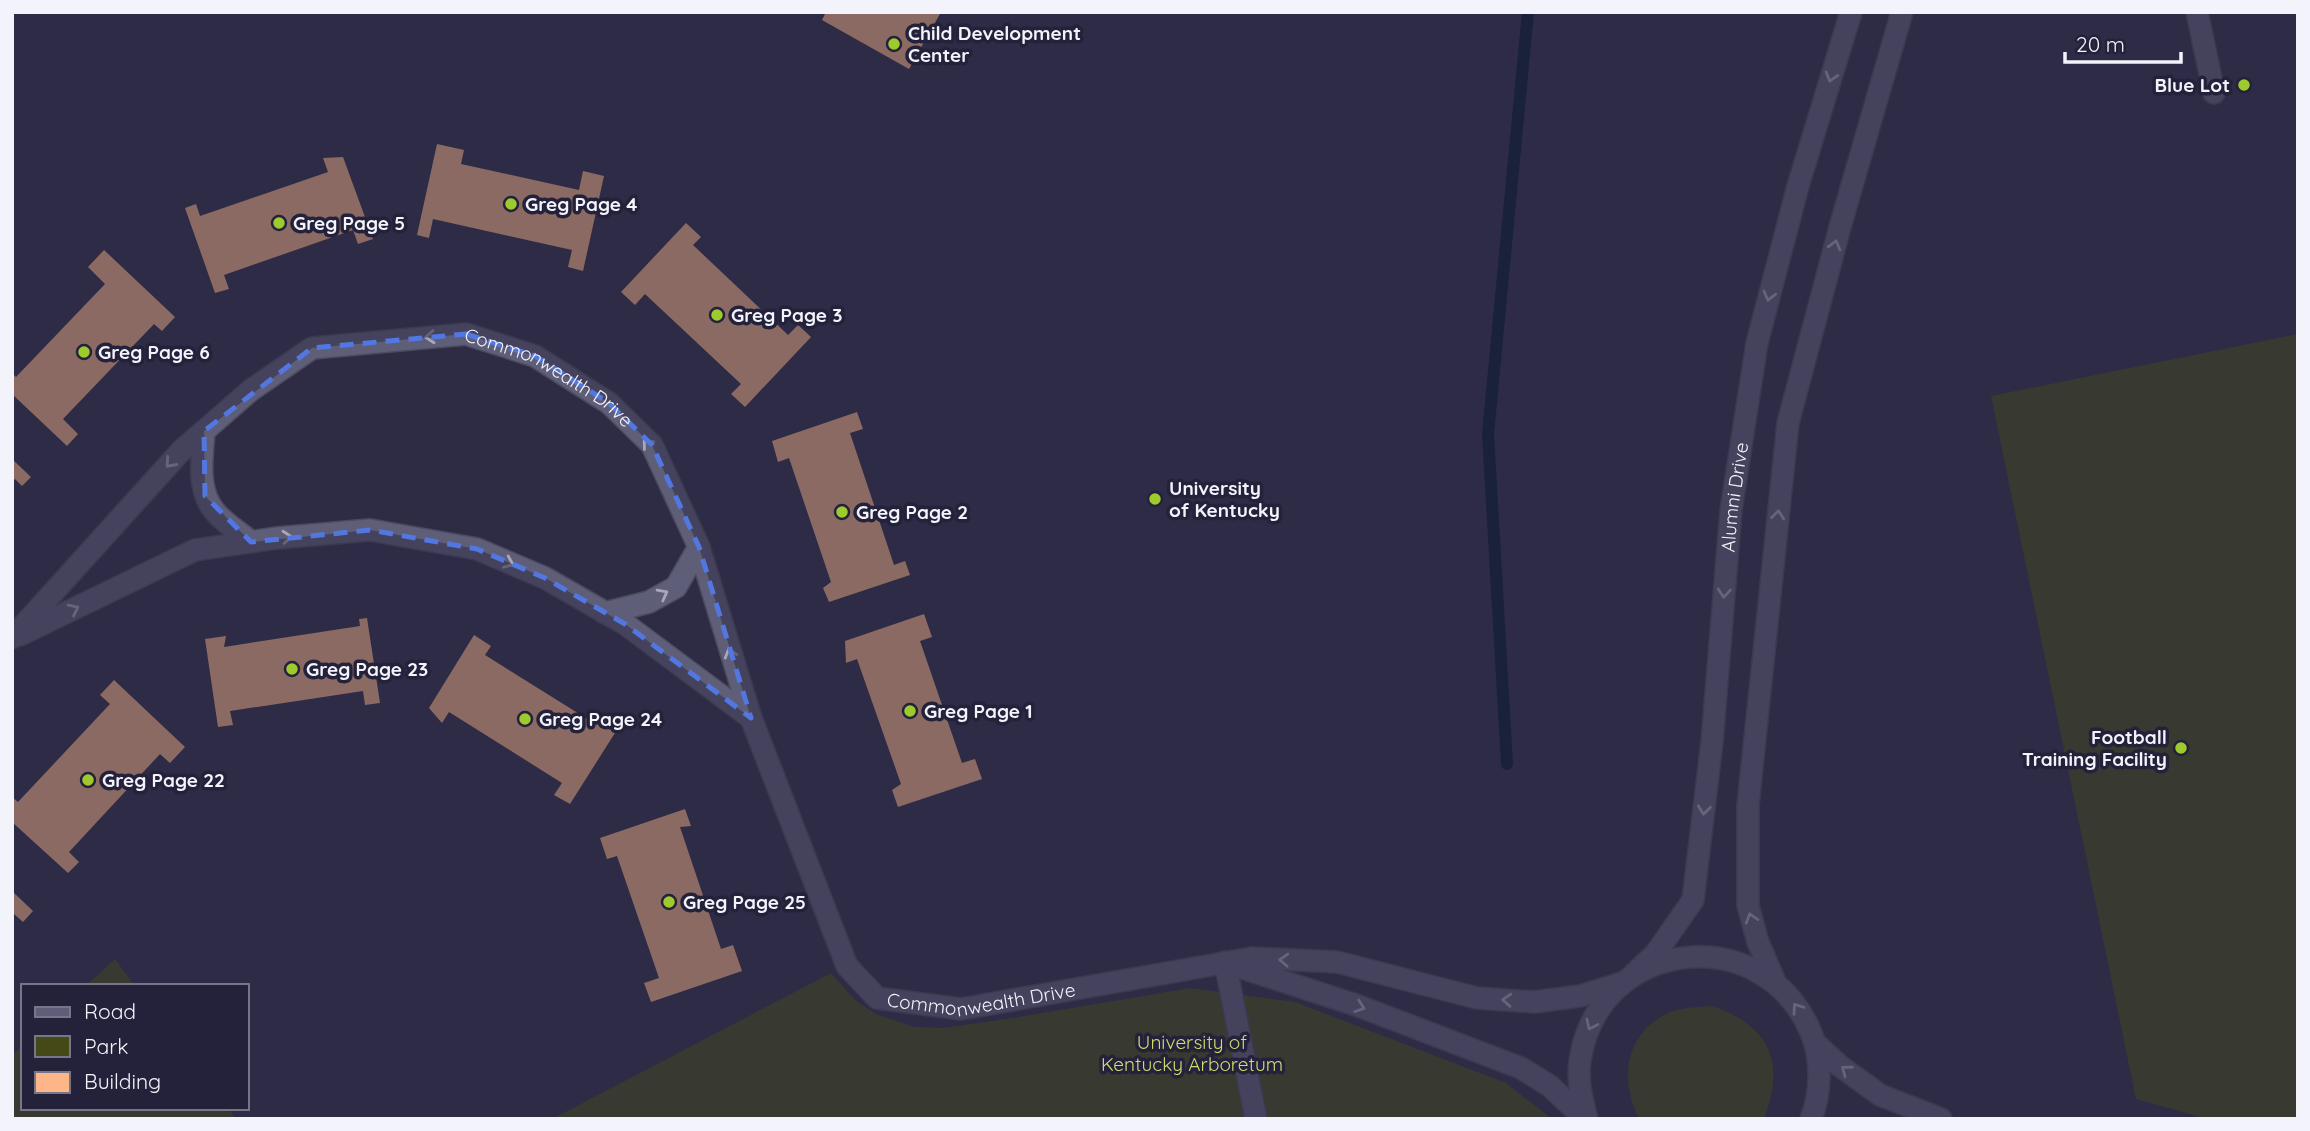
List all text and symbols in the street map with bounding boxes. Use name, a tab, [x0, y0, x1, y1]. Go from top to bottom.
place label: Child Development Center	[908, 21, 1081, 67]
scale bar	[2065, 21, 2180, 65]
text: 20 m	[2076, 31, 2125, 57]
marker: Child Development Center	[886, 36, 902, 52]
one-way arrow	[1825, 71, 1840, 83]
place label: Blue Lot	[2155, 73, 2230, 97]
marker: Blue Lot	[2236, 77, 2252, 93]
place label: Greg Page 4	[525, 192, 637, 216]
marker: Greg Page 4	[503, 196, 519, 212]
place label: Greg Page 5	[293, 211, 405, 235]
marker: Greg Page 5	[271, 215, 287, 231]
one-way arrow	[1827, 239, 1842, 251]
one-way arrow	[1763, 290, 1777, 302]
place label: Greg Page 3	[731, 303, 842, 327]
marker: Greg Page 3	[709, 307, 725, 323]
street label: Commonwealth Drive	[462, 322, 638, 432]
one-way arrow	[424, 329, 435, 344]
place label: Greg Page 6	[98, 340, 210, 364]
marker: Greg Page 6	[76, 344, 92, 360]
one-way arrow	[643, 438, 656, 450]
street label: Alumni Drive	[1716, 441, 1753, 553]
one-way arrow	[166, 455, 179, 468]
place label: University of Kentucky	[1169, 476, 1280, 522]
marker: University of Kentucky	[1147, 491, 1163, 507]
place label: Greg Page 2	[856, 500, 968, 524]
marker: Greg Page 2	[834, 504, 850, 520]
one-way arrow	[1771, 509, 1786, 520]
one-way arrow	[282, 530, 293, 545]
one-way arrow	[502, 555, 515, 569]
one-way arrow	[1717, 588, 1732, 599]
one-way arrow	[655, 589, 668, 603]
one-way arrow	[67, 603, 79, 617]
one-way arrow	[724, 648, 739, 660]
place label: Greg Page 23	[306, 657, 428, 681]
marker: Greg Page 23	[284, 661, 300, 677]
place label: Greg Page 1	[924, 699, 1033, 723]
marker: Greg Page 1	[902, 703, 918, 719]
place label: Greg Page 24	[539, 707, 662, 731]
marker: Greg Page 24	[517, 711, 533, 727]
place label: Football Training Facility	[2022, 725, 2167, 771]
marker: Football Training Facility	[2173, 740, 2189, 756]
place label: Greg Page 22	[102, 768, 225, 792]
marker: Greg Page 22	[80, 772, 96, 788]
one-way arrow	[1697, 804, 1712, 816]
place label: Greg Page 25	[683, 890, 806, 914]
marker: Greg Page 25	[661, 894, 677, 910]
one-way arrow	[1745, 912, 1760, 924]
one-way arrow	[1278, 952, 1289, 967]
street label: Commonwealth Drive	[886, 977, 1077, 1022]
legend	[21, 984, 248, 1110]
one-way arrow	[1501, 993, 1512, 1008]
text: Road	[84, 998, 136, 1024]
one-way arrow	[1353, 999, 1365, 1013]
one-way arrow	[1793, 1003, 1805, 1016]
one-way arrow	[1585, 1018, 1599, 1030]
park label: University of Kentucky Arboretum	[1101, 1030, 1283, 1076]
text: Park	[84, 1033, 128, 1059]
one-way arrow	[1842, 1066, 1854, 1079]
text: Building	[84, 1068, 161, 1094]

